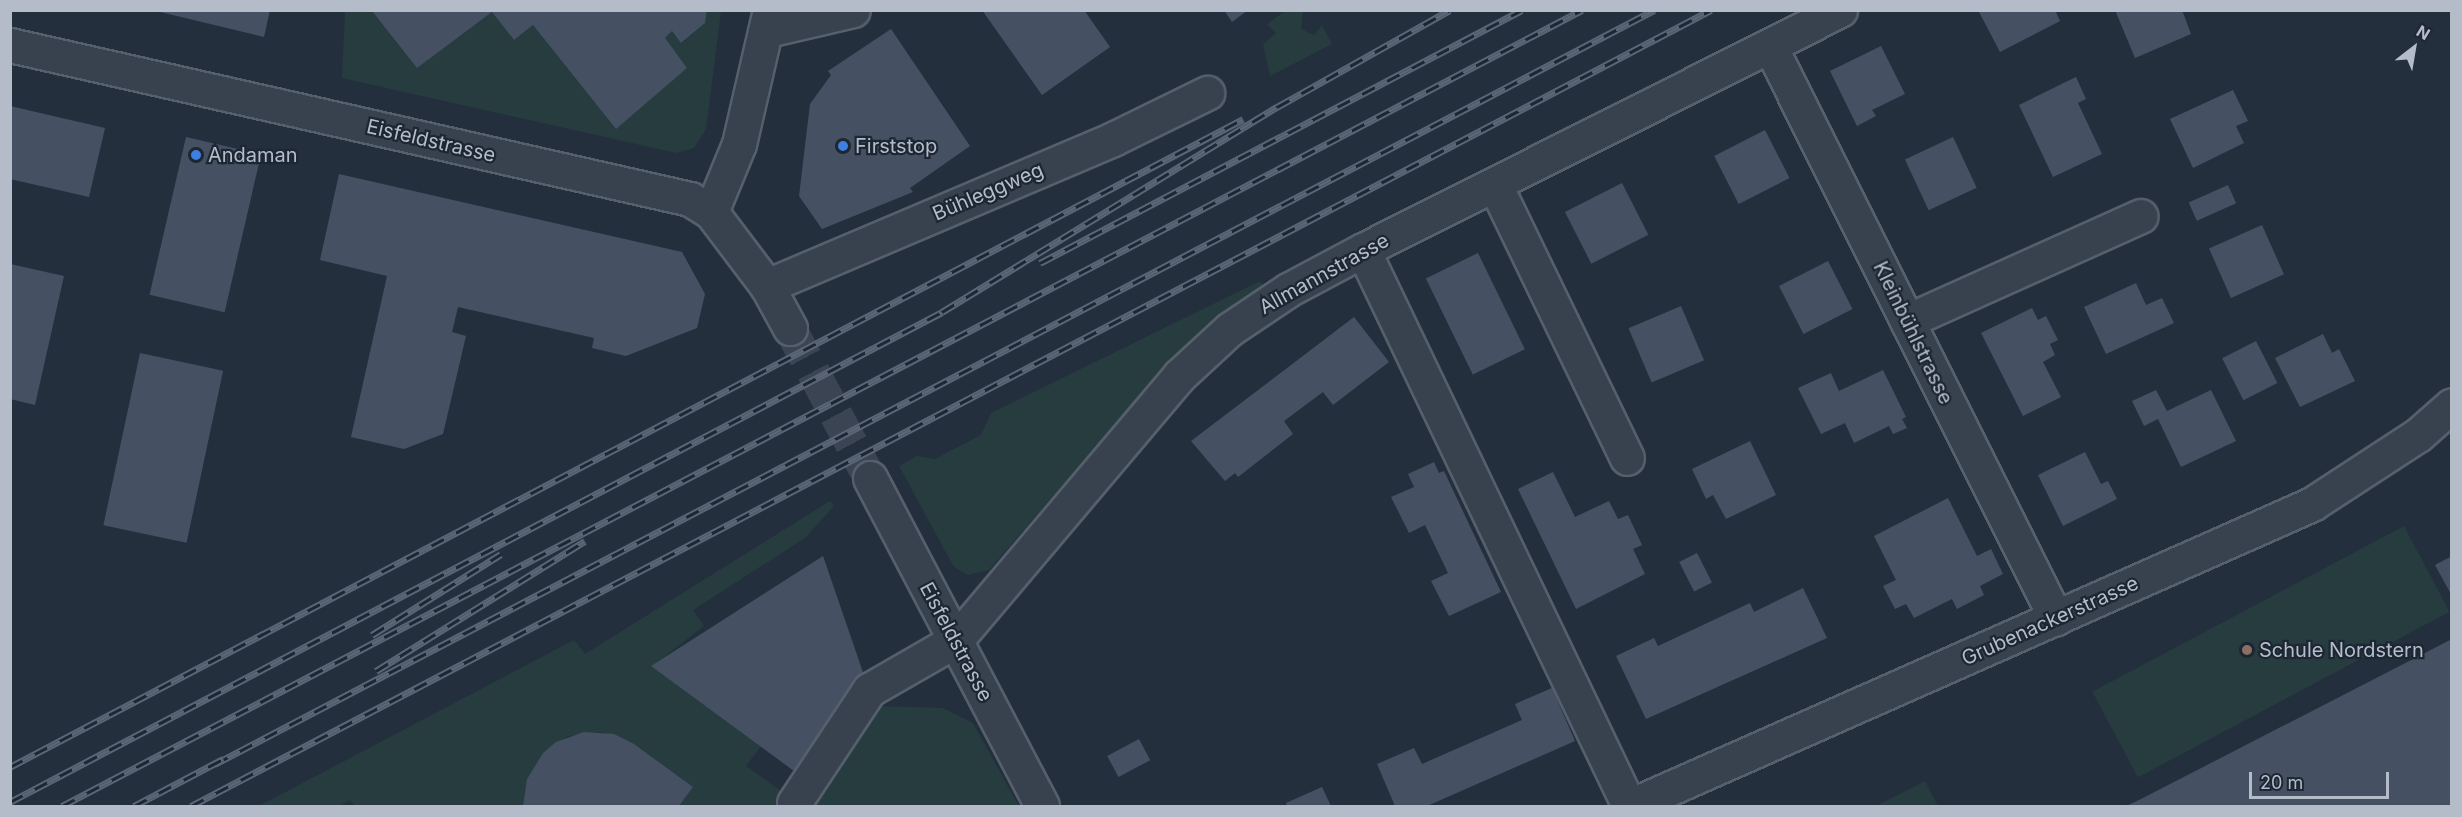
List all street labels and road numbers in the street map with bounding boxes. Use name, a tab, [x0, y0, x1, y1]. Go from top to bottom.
street label: Eisfeldstrasse	[364, 115, 498, 167]
street label: Bühleggweg	[929, 158, 1047, 226]
street label: Allmannstrasse	[1255, 228, 1393, 320]
street label: Kleinbühlstrasse	[1868, 258, 1958, 408]
street label: Grubenackerstrasse	[1958, 571, 2142, 671]
street label: Eisfeldstrasse	[915, 578, 997, 706]

